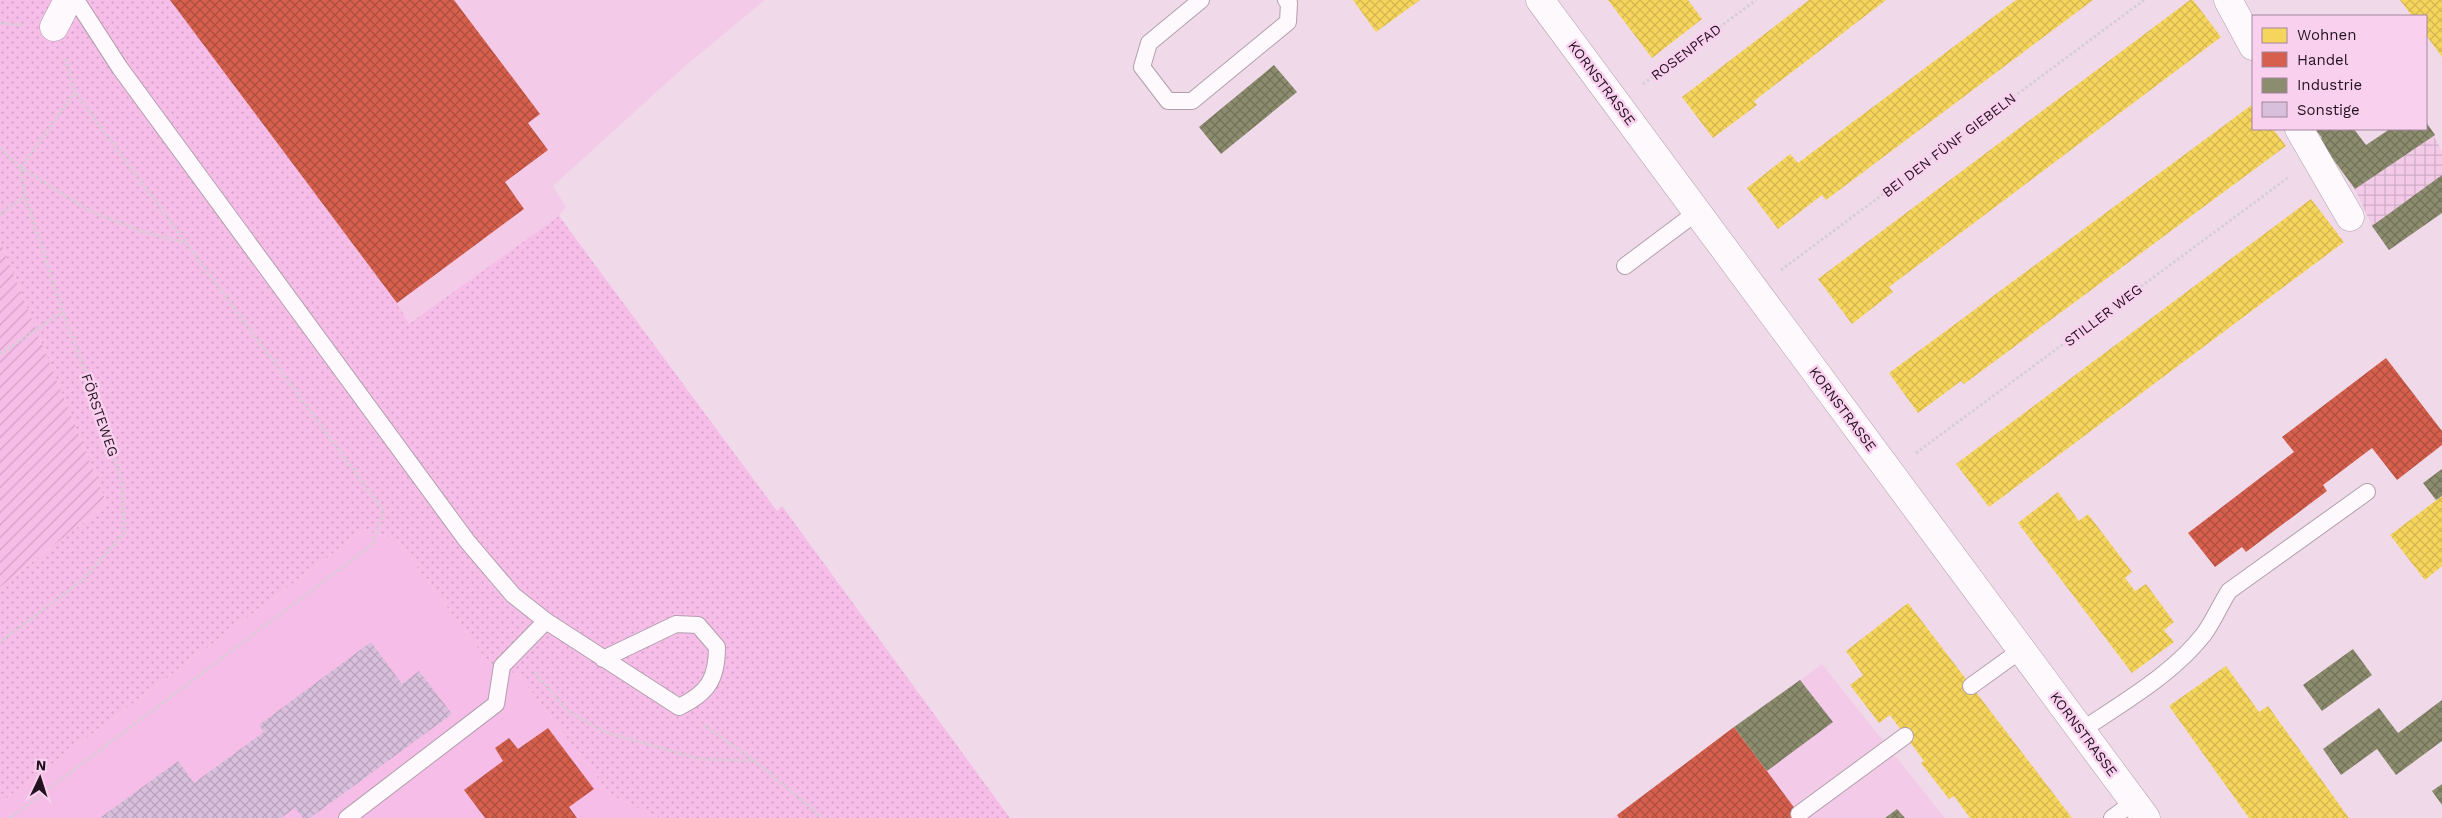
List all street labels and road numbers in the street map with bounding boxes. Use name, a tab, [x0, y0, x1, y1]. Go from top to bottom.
street label: ROSENPFAD	[1648, 21, 1724, 83]
street label: KORNSTRASSE	[1565, 38, 1639, 128]
street label: BEI DEN FÜNF GIEBELN	[1879, 90, 2019, 200]
street label: STILLER WEG	[2061, 281, 2145, 349]
street label: KORNSTRASSE	[1806, 364, 1880, 454]
street label: FÖRSTEWEG	[78, 372, 122, 458]
street label: KORNSTRASSE	[2047, 689, 2121, 779]

